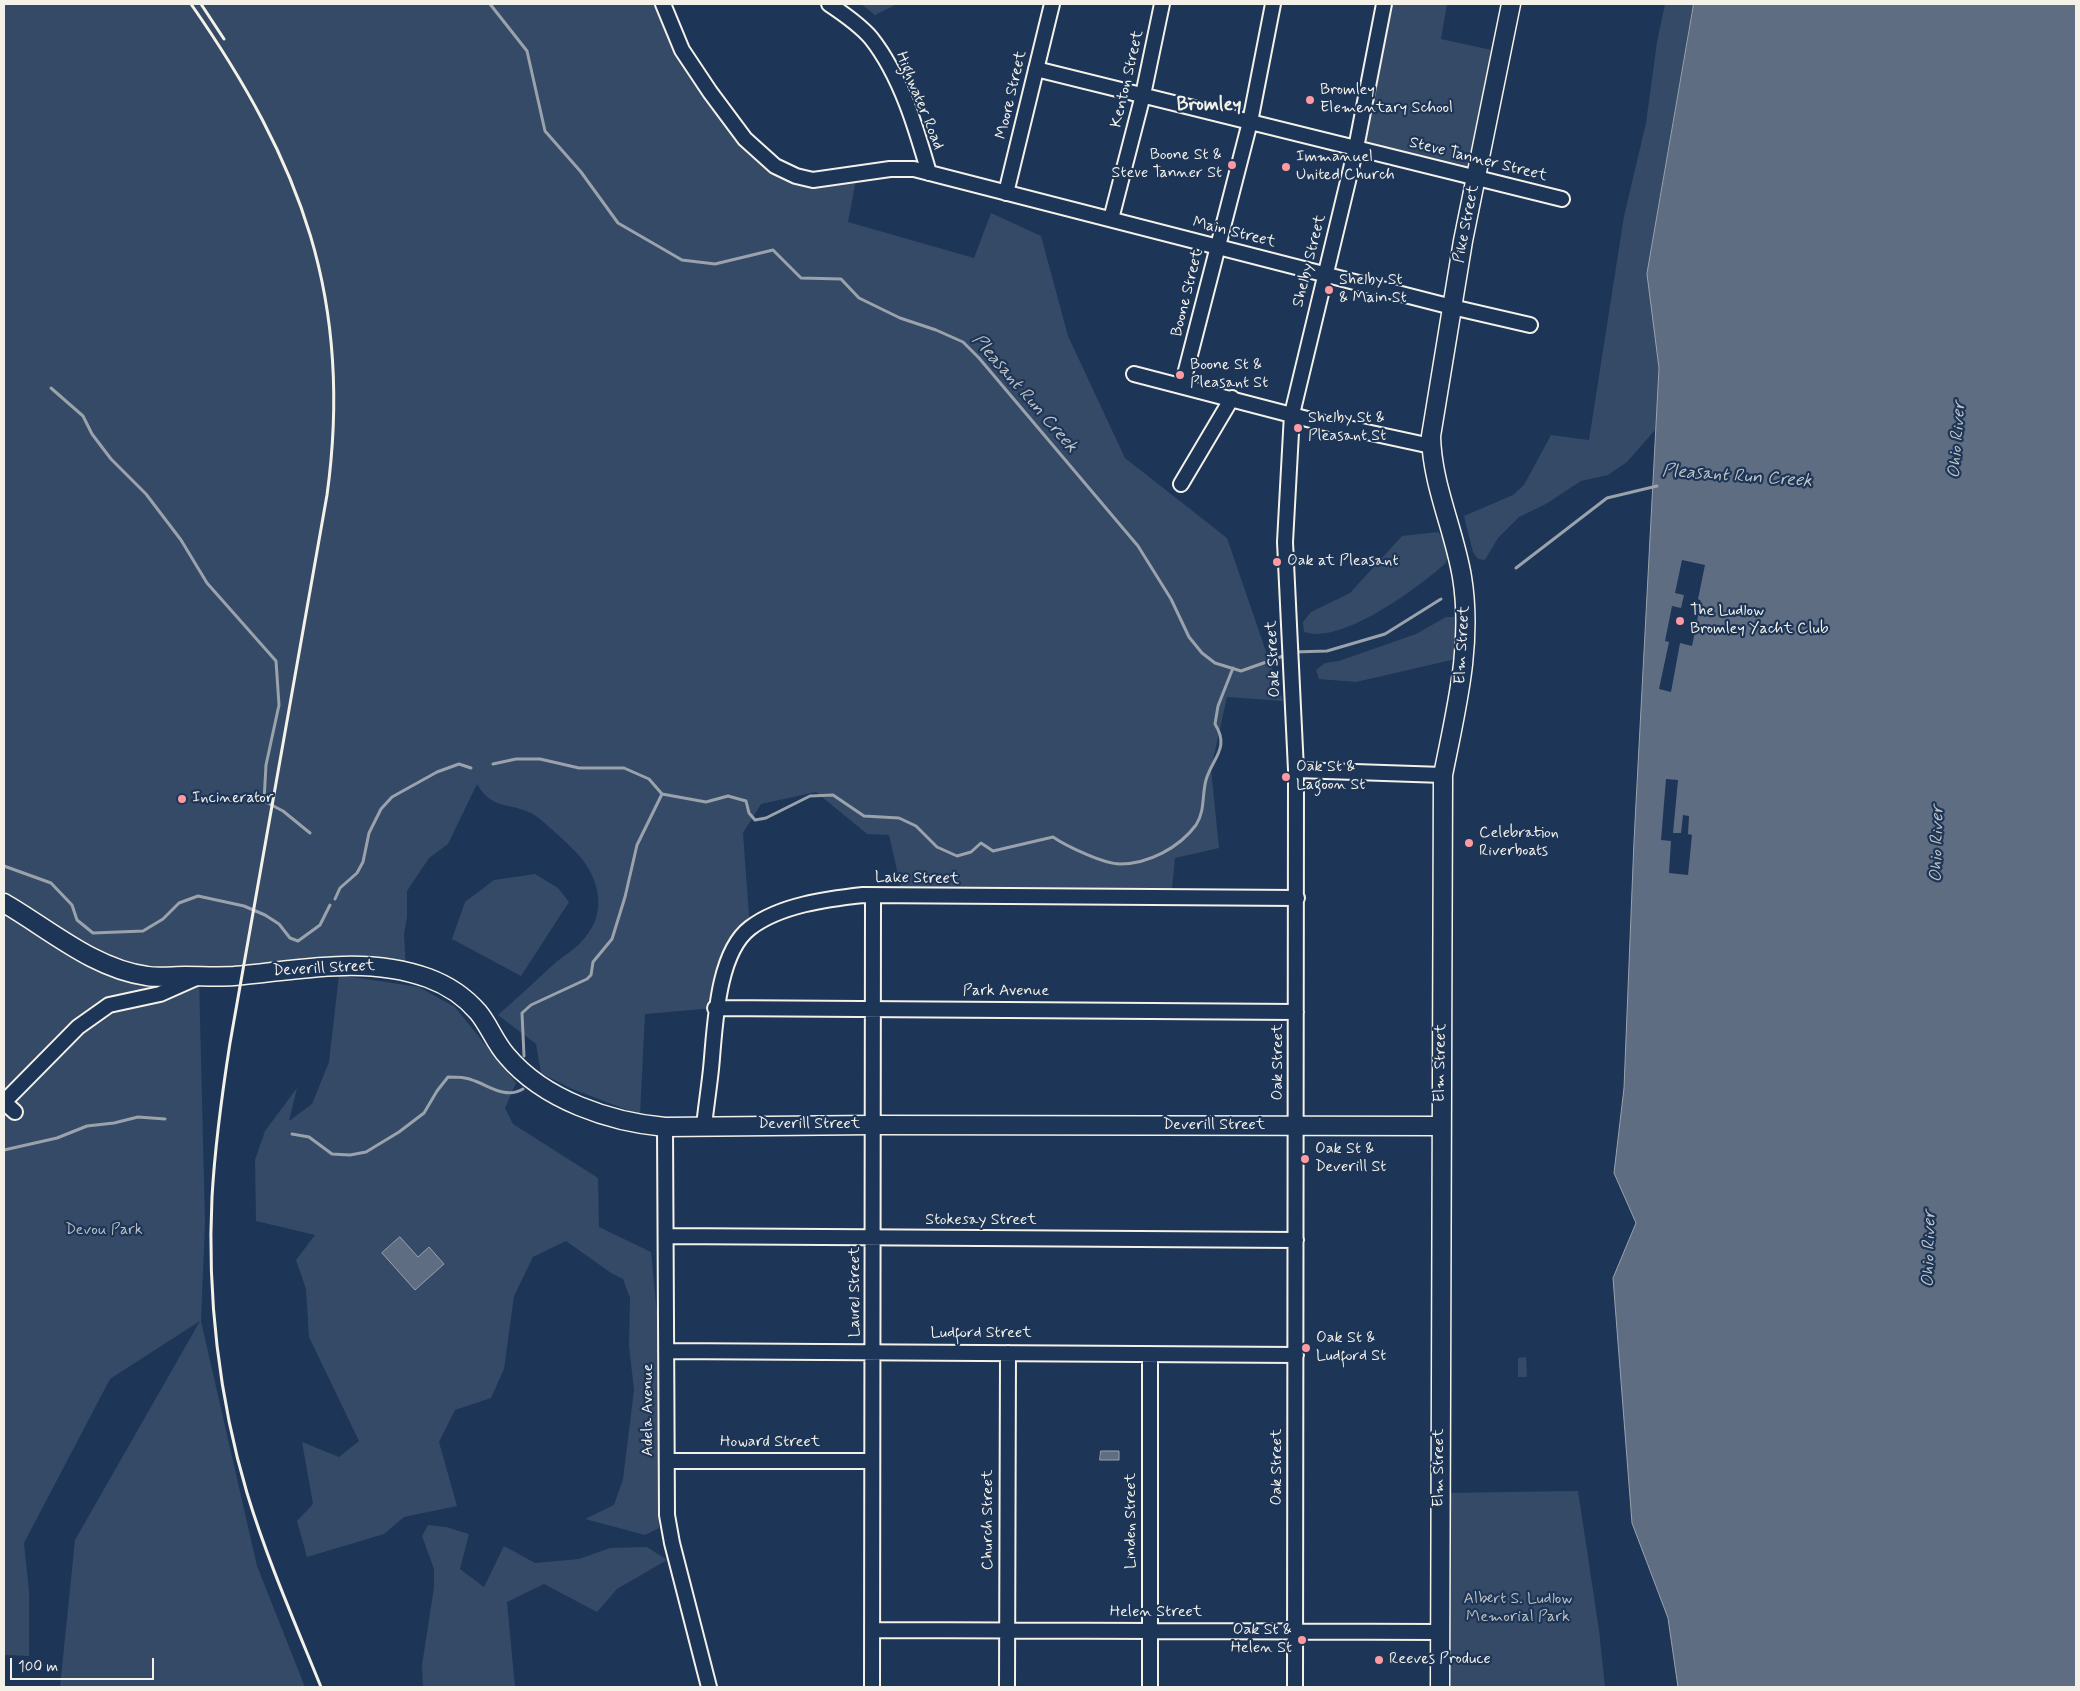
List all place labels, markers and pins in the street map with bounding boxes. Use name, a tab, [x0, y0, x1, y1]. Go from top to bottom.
place label: Bromley Elementary School	[1320, 81, 1453, 119]
marker: Bromley Elementary School	[1304, 94, 1316, 106]
place label: Boone St & Steve Tanner St	[1112, 146, 1222, 184]
place label: Immanuel United Church	[1296, 148, 1395, 186]
marker: Boone St & Steve Tanner St	[1226, 159, 1238, 171]
marker: Immanuel United Church	[1280, 161, 1292, 173]
place label: Shelby St & Main St	[1339, 271, 1407, 309]
marker: Shelby St & Main St	[1323, 284, 1335, 296]
place label: Boone St & Pleasant St	[1190, 356, 1268, 394]
marker: Boone St & Pleasant St	[1174, 369, 1186, 381]
place label: Shelby St & Pleasant St	[1308, 409, 1386, 447]
marker: Shelby St & Pleasant St	[1292, 422, 1304, 434]
place label: Oak at Pleasant	[1287, 552, 1398, 572]
marker: Oak at Pleasant	[1271, 556, 1283, 568]
place label: The Ludlow Bromley Yacht Club	[1690, 602, 1829, 640]
marker: The Ludlow Bromley Yacht Club	[1674, 615, 1686, 627]
place label: Oak St & Lagoon St	[1296, 758, 1365, 796]
marker: Oak St & Lagoon St	[1280, 771, 1292, 783]
place label: Incinerator	[192, 789, 273, 809]
marker: Incinerator	[176, 793, 188, 805]
place label: Celebration Riverboats	[1479, 824, 1559, 862]
marker: Celebration Riverboats	[1463, 837, 1475, 849]
place label: Oak St & Deverill St	[1315, 1140, 1386, 1178]
marker: Oak St & Deverill St	[1299, 1153, 1311, 1165]
place label: Oak St & Ludford St	[1316, 1329, 1386, 1367]
marker: Oak St & Ludford St	[1300, 1342, 1312, 1354]
place label: Oak St & Helen St	[1231, 1621, 1292, 1659]
marker: Oak St & Helen St	[1296, 1634, 1308, 1646]
place label: Reeves Produce	[1389, 1650, 1491, 1670]
marker: Reeves Produce	[1373, 1654, 1385, 1666]

